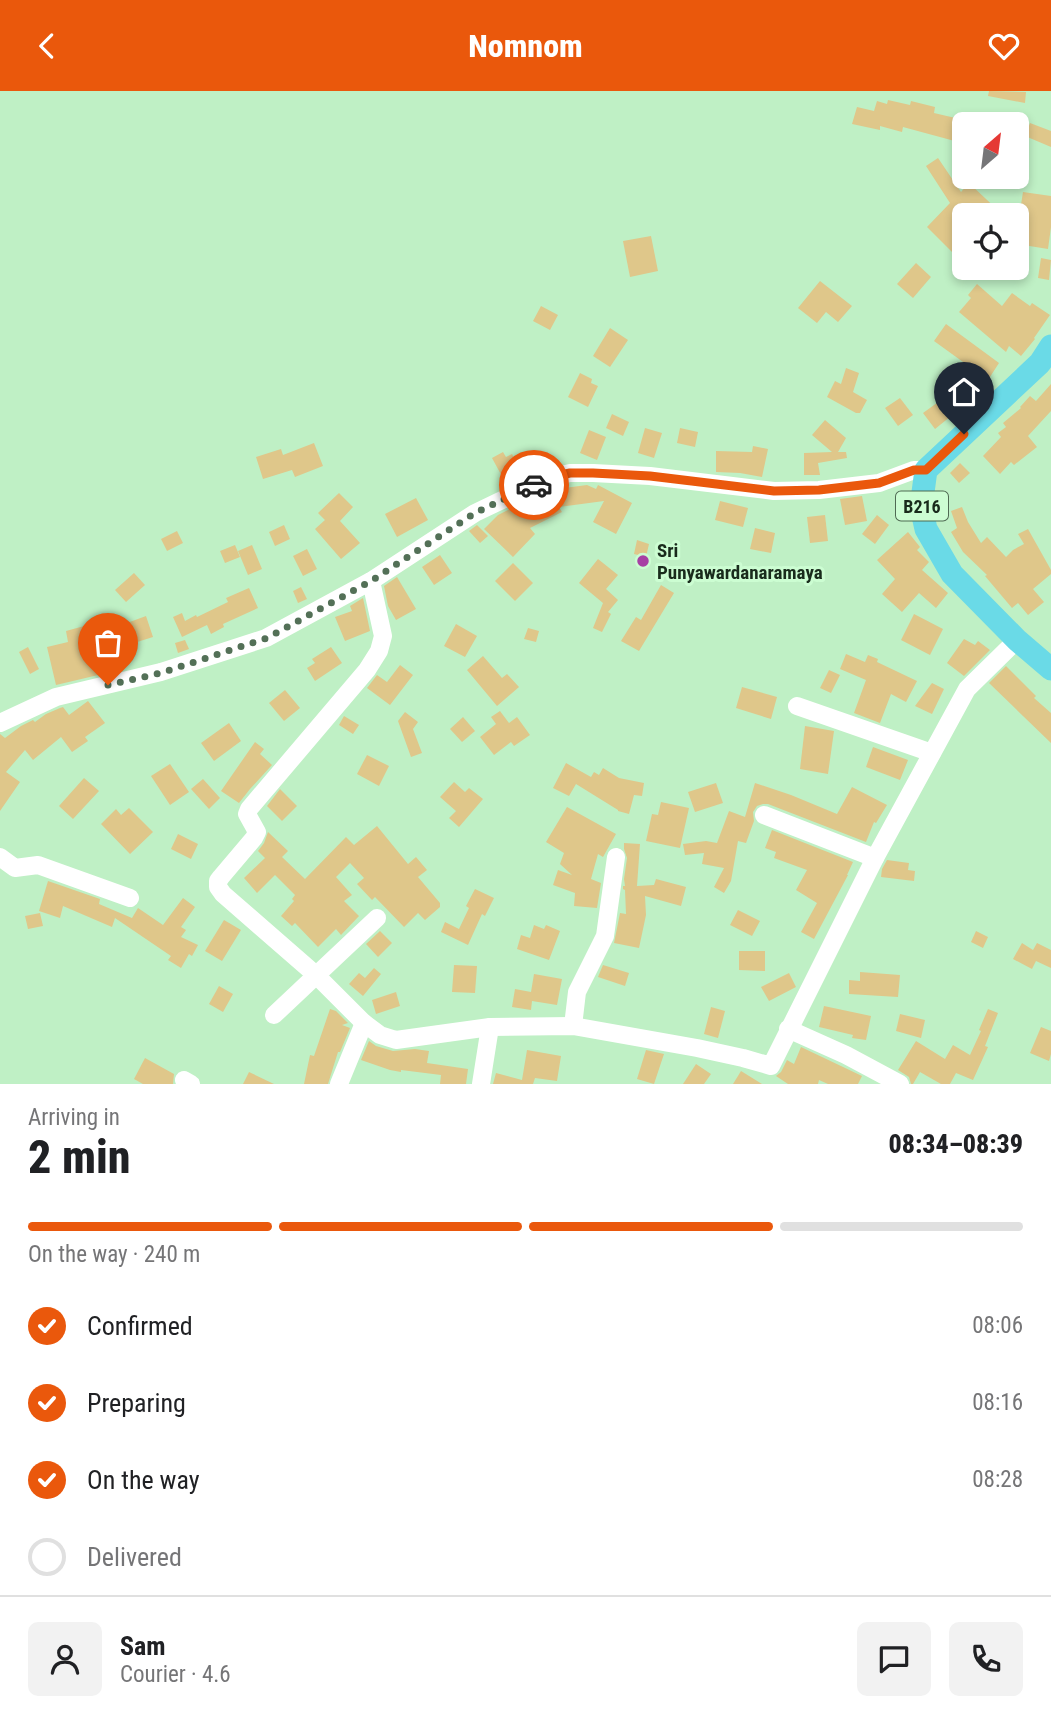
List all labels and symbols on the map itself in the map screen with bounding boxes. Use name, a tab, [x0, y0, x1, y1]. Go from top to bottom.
north arrow	[952, 112, 1029, 189]
pin	[934, 362, 994, 434]
courier	[499, 450, 569, 520]
road number: B216	[896, 491, 948, 521]
place label: Sri Punyawardanaramaya	[657, 539, 823, 584]
marker: Sri Punyawardanaramaya	[635, 553, 651, 569]
pin	[78, 613, 138, 685]

